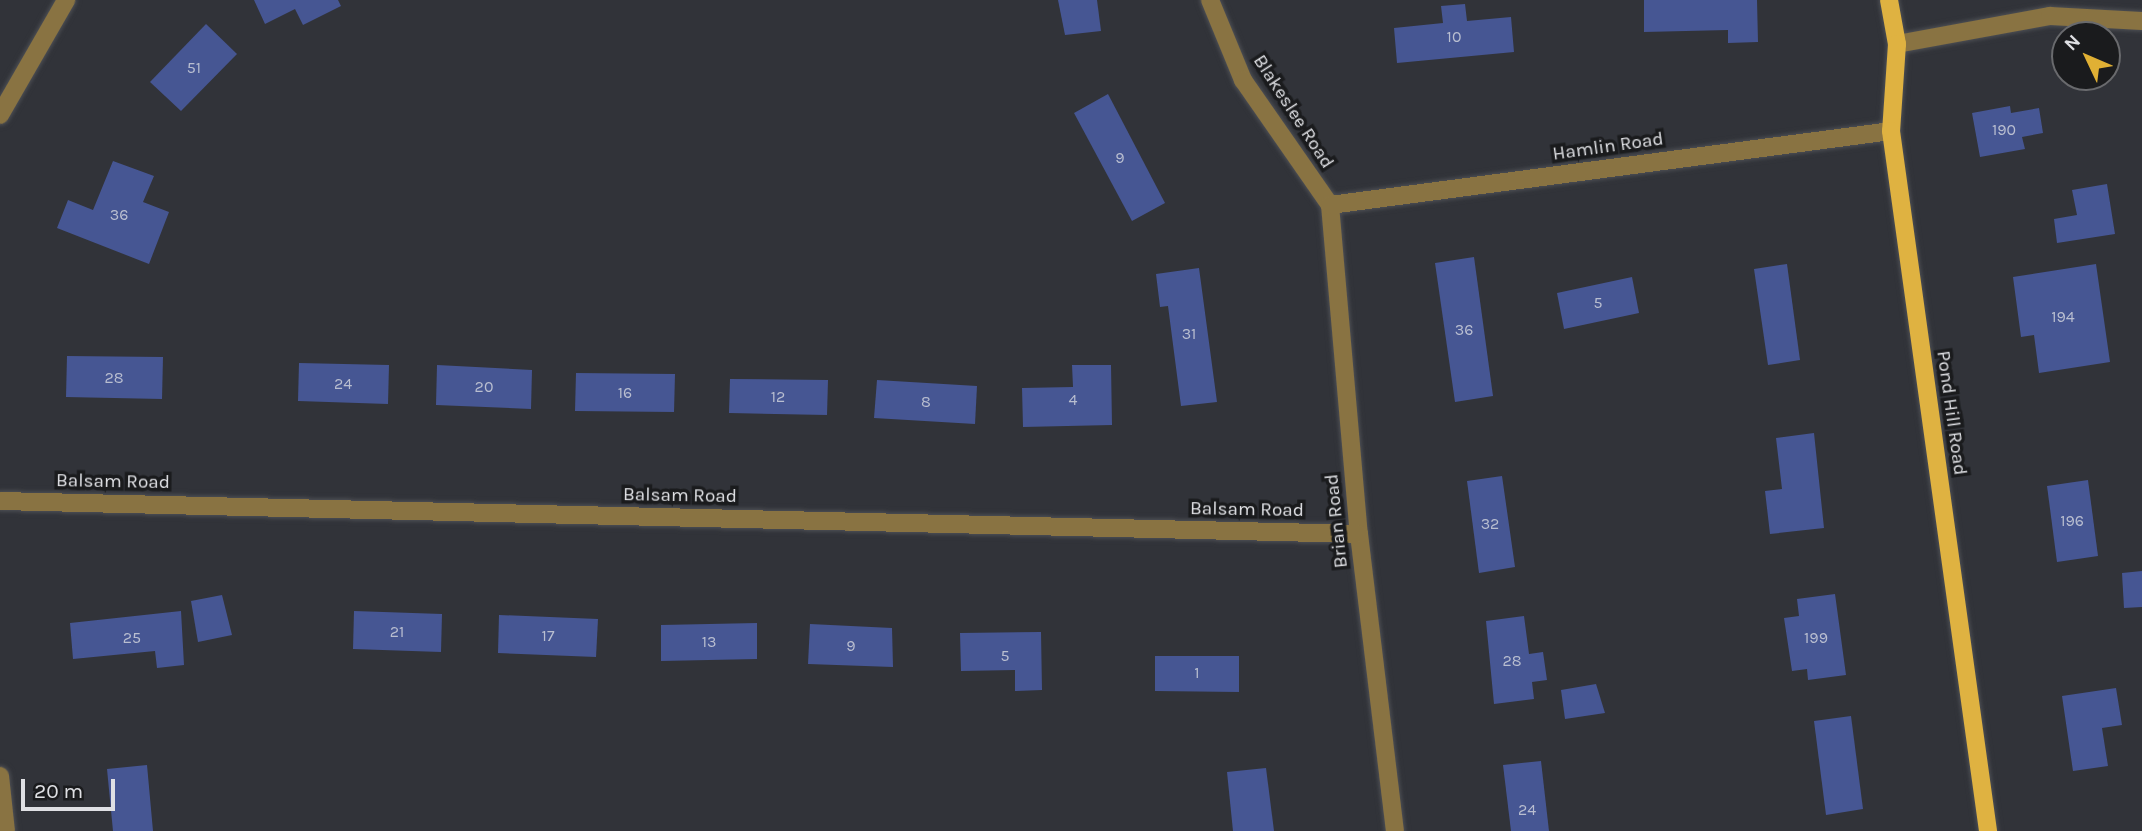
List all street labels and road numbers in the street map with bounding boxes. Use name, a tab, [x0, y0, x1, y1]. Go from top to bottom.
street label: Blakeslee Road	[1248, 51, 1338, 173]
street label: Hamlin Road	[1551, 128, 1665, 166]
street label: Pond Hill Road	[1931, 349, 1971, 477]
street label: Balsam Road	[56, 470, 170, 494]
street label: Brian Road	[1321, 473, 1353, 569]
street label: Balsam Road	[623, 484, 737, 508]
street label: Balsam Road	[1190, 498, 1304, 522]

